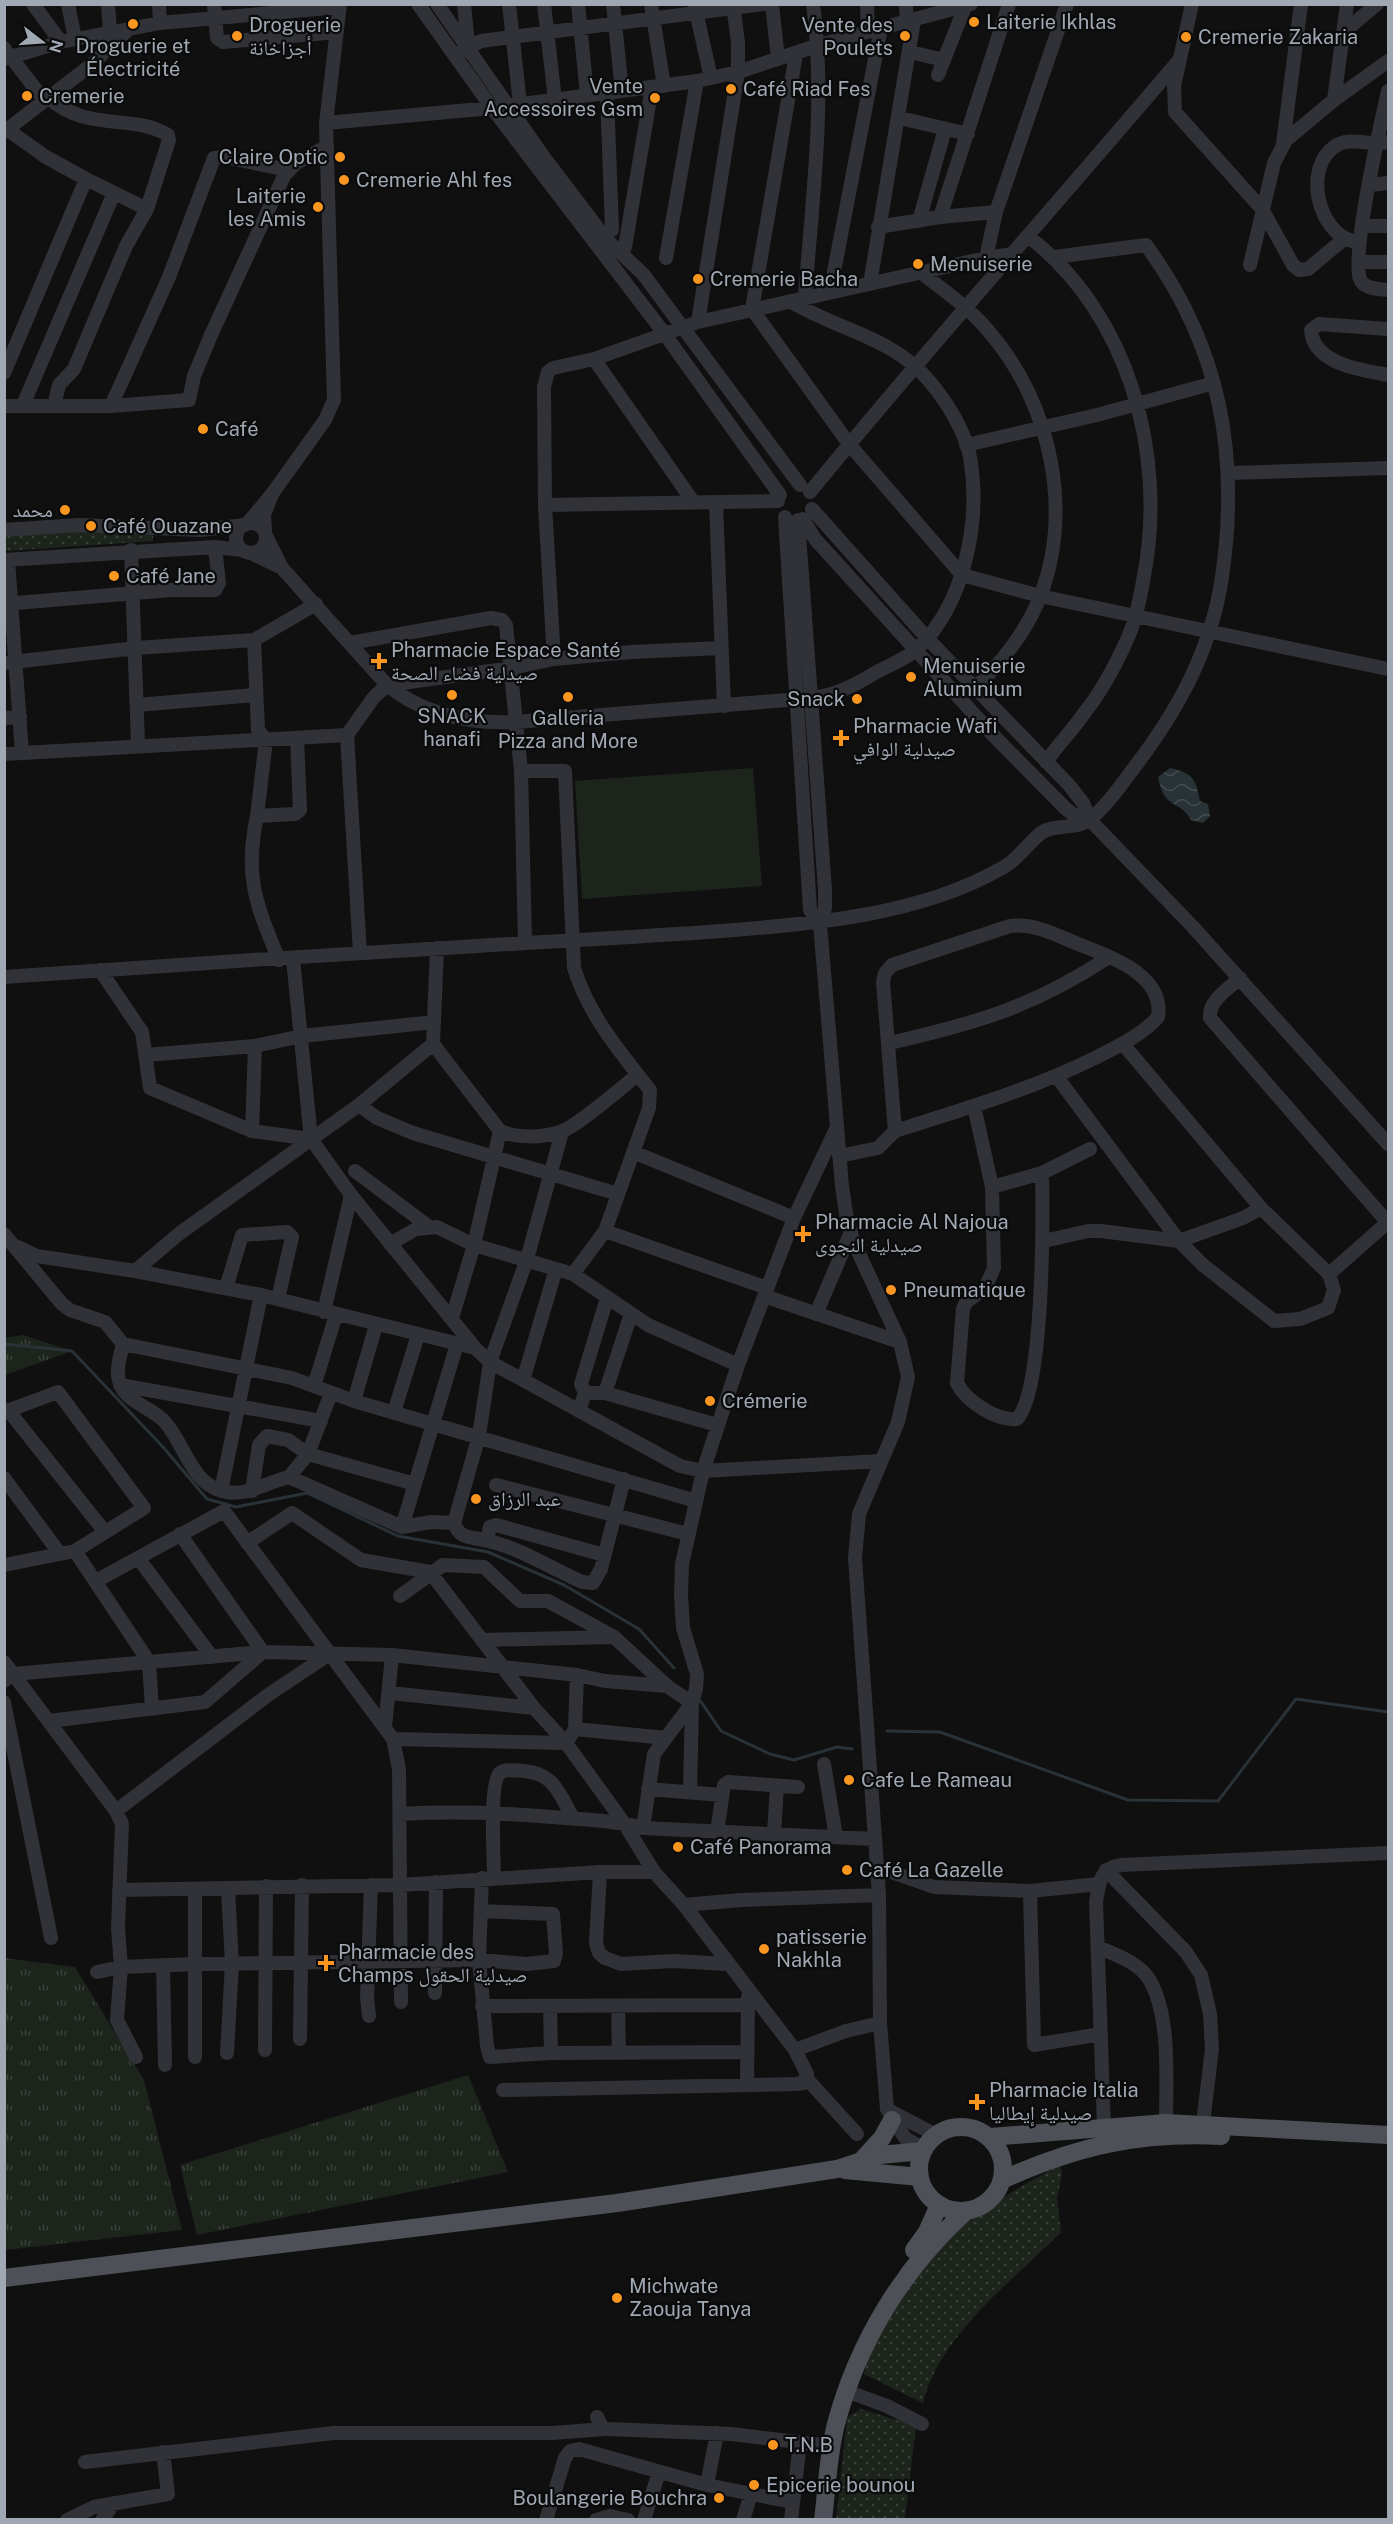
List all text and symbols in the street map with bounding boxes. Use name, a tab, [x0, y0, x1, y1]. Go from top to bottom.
place label: Laiterie Ikhlas	[986, 10, 1116, 34]
north arrow	[12, 12, 72, 72]
place label: Droguerie أجزاخانة	[249, 13, 341, 60]
place label: Vente des Poulets	[801, 13, 893, 60]
marker: Laiterie Ikhlas	[967, 15, 981, 29]
marker: Droguerie et Électricité	[126, 17, 140, 31]
place label: Cremerie Zakaria	[1198, 25, 1358, 49]
marker: Droguerie أجزاخانة	[230, 29, 244, 43]
marker: Vente des Poulets	[898, 29, 912, 43]
marker: Cremerie Zakaria	[1179, 30, 1193, 44]
place label: Droguerie et Électricité	[75, 34, 191, 81]
text: N	[45, 37, 67, 55]
place label: Vente Accessoires Gsm	[484, 74, 643, 121]
place label: Café Riad Fes	[743, 77, 870, 101]
marker: Café Riad Fes	[724, 82, 738, 96]
place label: Cremerie	[39, 84, 125, 108]
marker: Cremerie	[20, 89, 34, 103]
marker: Vente Accessoires Gsm	[648, 91, 662, 105]
place label: Claire Optic	[219, 145, 328, 169]
marker: Claire Optic	[333, 150, 347, 164]
place label: Cremerie Ahl fes	[356, 168, 512, 192]
marker: Cremerie Ahl fes	[337, 173, 351, 187]
place label: Laiterie les Amis	[228, 184, 306, 231]
marker: Laiterie les Amis	[311, 200, 325, 214]
place label: Menuiserie	[930, 252, 1033, 276]
marker: Menuiserie	[911, 257, 925, 271]
place label: Cremerie Bacha	[710, 267, 858, 291]
marker: Cremerie Bacha	[691, 272, 705, 286]
place label: Café	[215, 417, 258, 441]
marker: Café	[196, 422, 210, 436]
place label: محمد	[13, 498, 53, 522]
marker: محمد	[58, 503, 72, 517]
place label: Café Ouazane	[103, 514, 232, 538]
marker: Café Ouazane	[84, 519, 98, 533]
place label: Café Jane	[126, 564, 216, 588]
marker: Café Jane	[107, 569, 121, 583]
place label: Pharmacie Espace Santé صيدلية فضاء الصحة	[391, 638, 621, 685]
marker: Pharmacie Espace Santé صيدلية فضاء الصحة	[372, 654, 386, 668]
place label: Menuiserie Aluminium	[923, 654, 1026, 701]
marker: Menuiserie Aluminium	[904, 670, 918, 684]
place label: Snack	[787, 687, 845, 711]
marker: SNACK hanafi	[445, 688, 459, 702]
marker: Galleria Pizza and More	[561, 690, 575, 704]
marker: Snack	[850, 692, 864, 706]
place label: SNACK hanafi	[417, 704, 487, 751]
place label: Galleria Pizza and More	[498, 706, 638, 753]
place label: Pharmacie Wafi صيدلية الوافي	[853, 714, 997, 765]
marker: Pharmacie Wafi صيدلية الوافي	[834, 731, 848, 745]
place label: Pharmacie Al Najoua صيدلية النجوى	[815, 1210, 1009, 1257]
marker: Pharmacie Al Najoua صيدلية النجوى	[796, 1227, 810, 1241]
place label: Pneumatique	[903, 1278, 1026, 1302]
marker: Pneumatique	[884, 1283, 898, 1297]
place label: Crémerie	[722, 1389, 808, 1413]
marker: Crémerie	[703, 1394, 717, 1408]
place label: عبد الرزاق	[488, 1487, 561, 1511]
marker: عبد الرزاق	[469, 1492, 483, 1506]
place label: Cafe Le Rameau	[861, 1768, 1012, 1792]
marker: Cafe Le Rameau	[842, 1773, 856, 1787]
place label: Café Panorama	[690, 1835, 832, 1859]
marker: Café Panorama	[671, 1840, 685, 1854]
place label: Café La Gazelle	[859, 1858, 1004, 1882]
marker: Café La Gazelle	[840, 1863, 854, 1877]
place label: patisserie Nakhla	[776, 1925, 867, 1972]
place label: Pharmacie des Champs صيدلية الحقول	[338, 1940, 527, 1987]
marker: patisserie Nakhla	[757, 1942, 771, 1956]
marker: Pharmacie des Champs صيدلية الحقول	[319, 1956, 333, 1970]
place label: Pharmacie Italia صيدلية إيطاليا	[989, 2078, 1138, 2127]
marker: Pharmacie Italia صيدلية إيطاليا	[970, 2095, 984, 2109]
place label: Michwate Zaouja Tanya	[629, 2274, 751, 2321]
marker: Michwate Zaouja Tanya	[610, 2291, 624, 2305]
place label: T.N.B	[785, 2433, 833, 2457]
marker: T.N.B	[766, 2438, 780, 2452]
place label: Epicerie bounou	[766, 2473, 915, 2497]
marker: Epicerie bounou	[747, 2478, 761, 2492]
place label: Boulangerie Bouchra	[513, 2486, 707, 2510]
marker: Boulangerie Bouchra	[712, 2491, 726, 2505]

